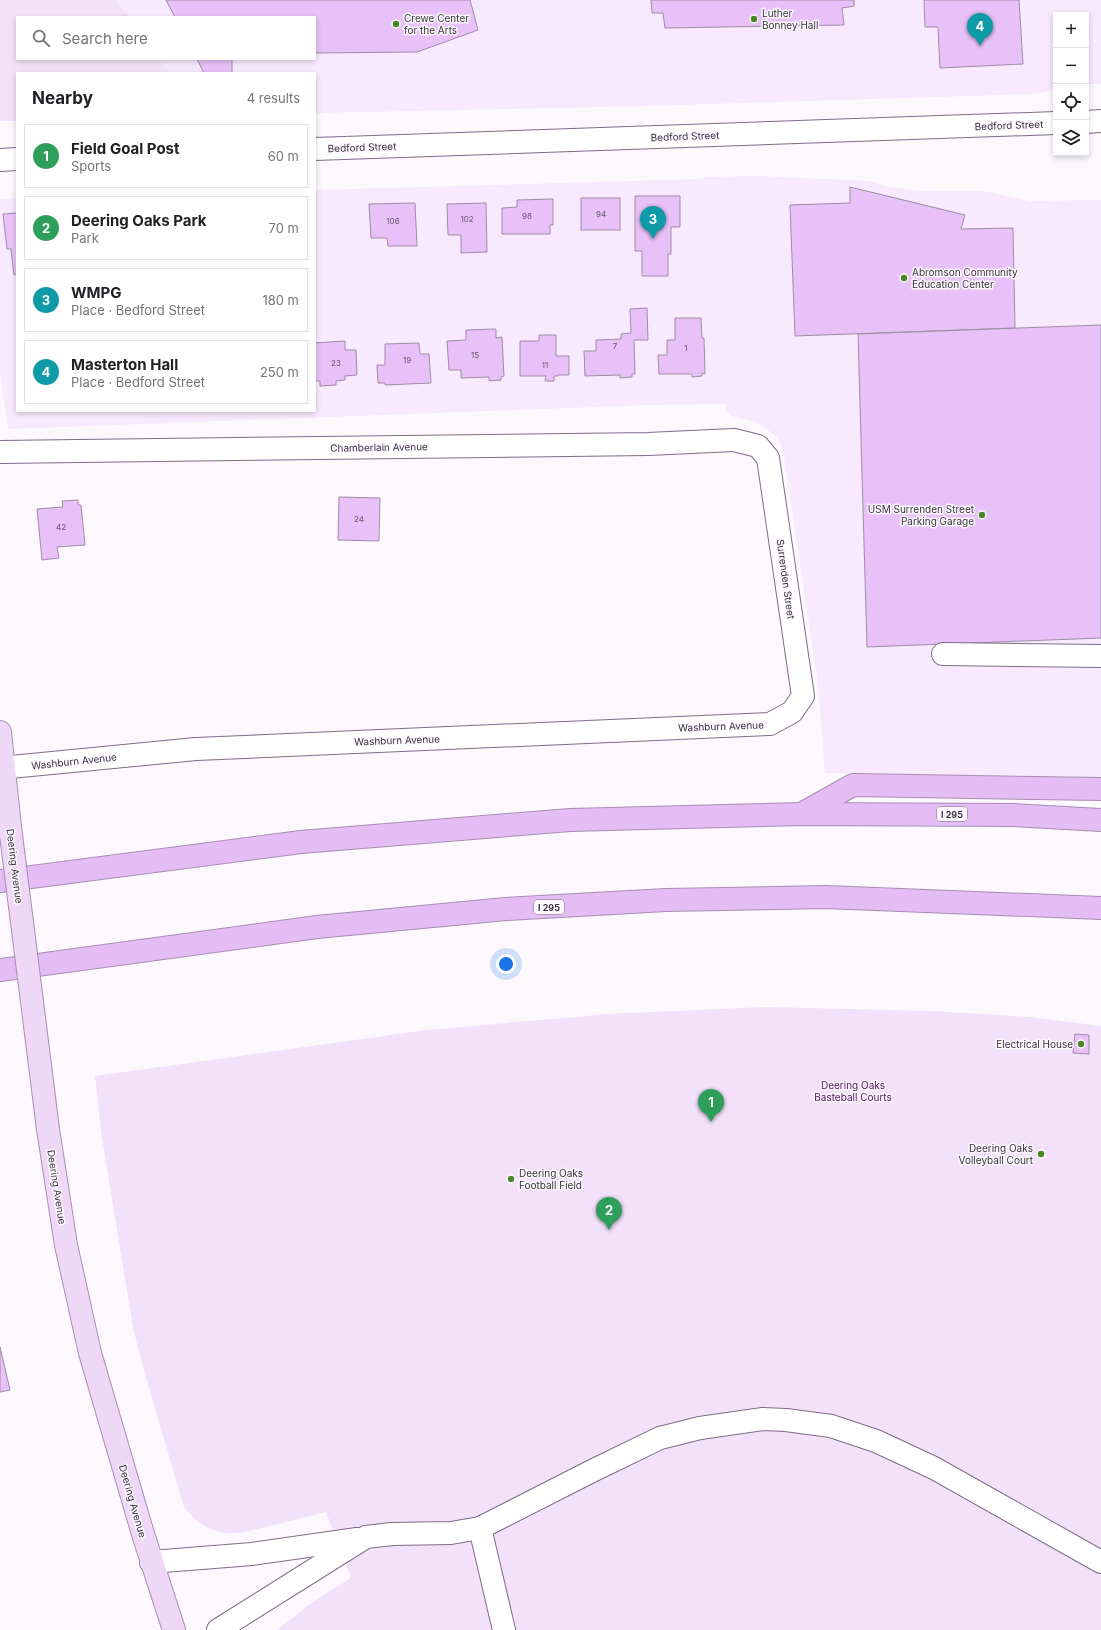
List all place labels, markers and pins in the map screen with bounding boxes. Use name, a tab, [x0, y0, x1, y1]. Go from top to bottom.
place label: Luther Bonney Hall	[762, 7, 818, 31]
place label: Crewe Center for the Arts	[404, 12, 469, 36]
pin: 4	[967, 13, 993, 46]
marker: Luther Bonney Hall	[749, 14, 759, 24]
marker: Crewe Center for the Arts	[391, 19, 401, 29]
pin: 3	[640, 206, 666, 239]
place label: Abromson Community Education Center	[912, 266, 1018, 290]
marker: Abromson Community Education Center	[899, 273, 909, 283]
place label: USM Surrenden Street Parking Garage	[868, 503, 975, 527]
marker: USM Surrenden Street Parking Garage	[977, 510, 987, 520]
place label: Electrical House	[996, 1038, 1073, 1050]
marker: Electrical House	[1076, 1039, 1086, 1049]
pin: 1	[698, 1089, 724, 1122]
place label: Deering Oaks Volleyball Court	[959, 1142, 1034, 1166]
marker: Deering Oaks Volleyball Court	[1036, 1149, 1046, 1159]
place label: Deering Oaks Football Field	[519, 1167, 583, 1191]
marker: Deering Oaks Football Field	[506, 1174, 516, 1184]
pin: 2	[596, 1197, 622, 1230]

